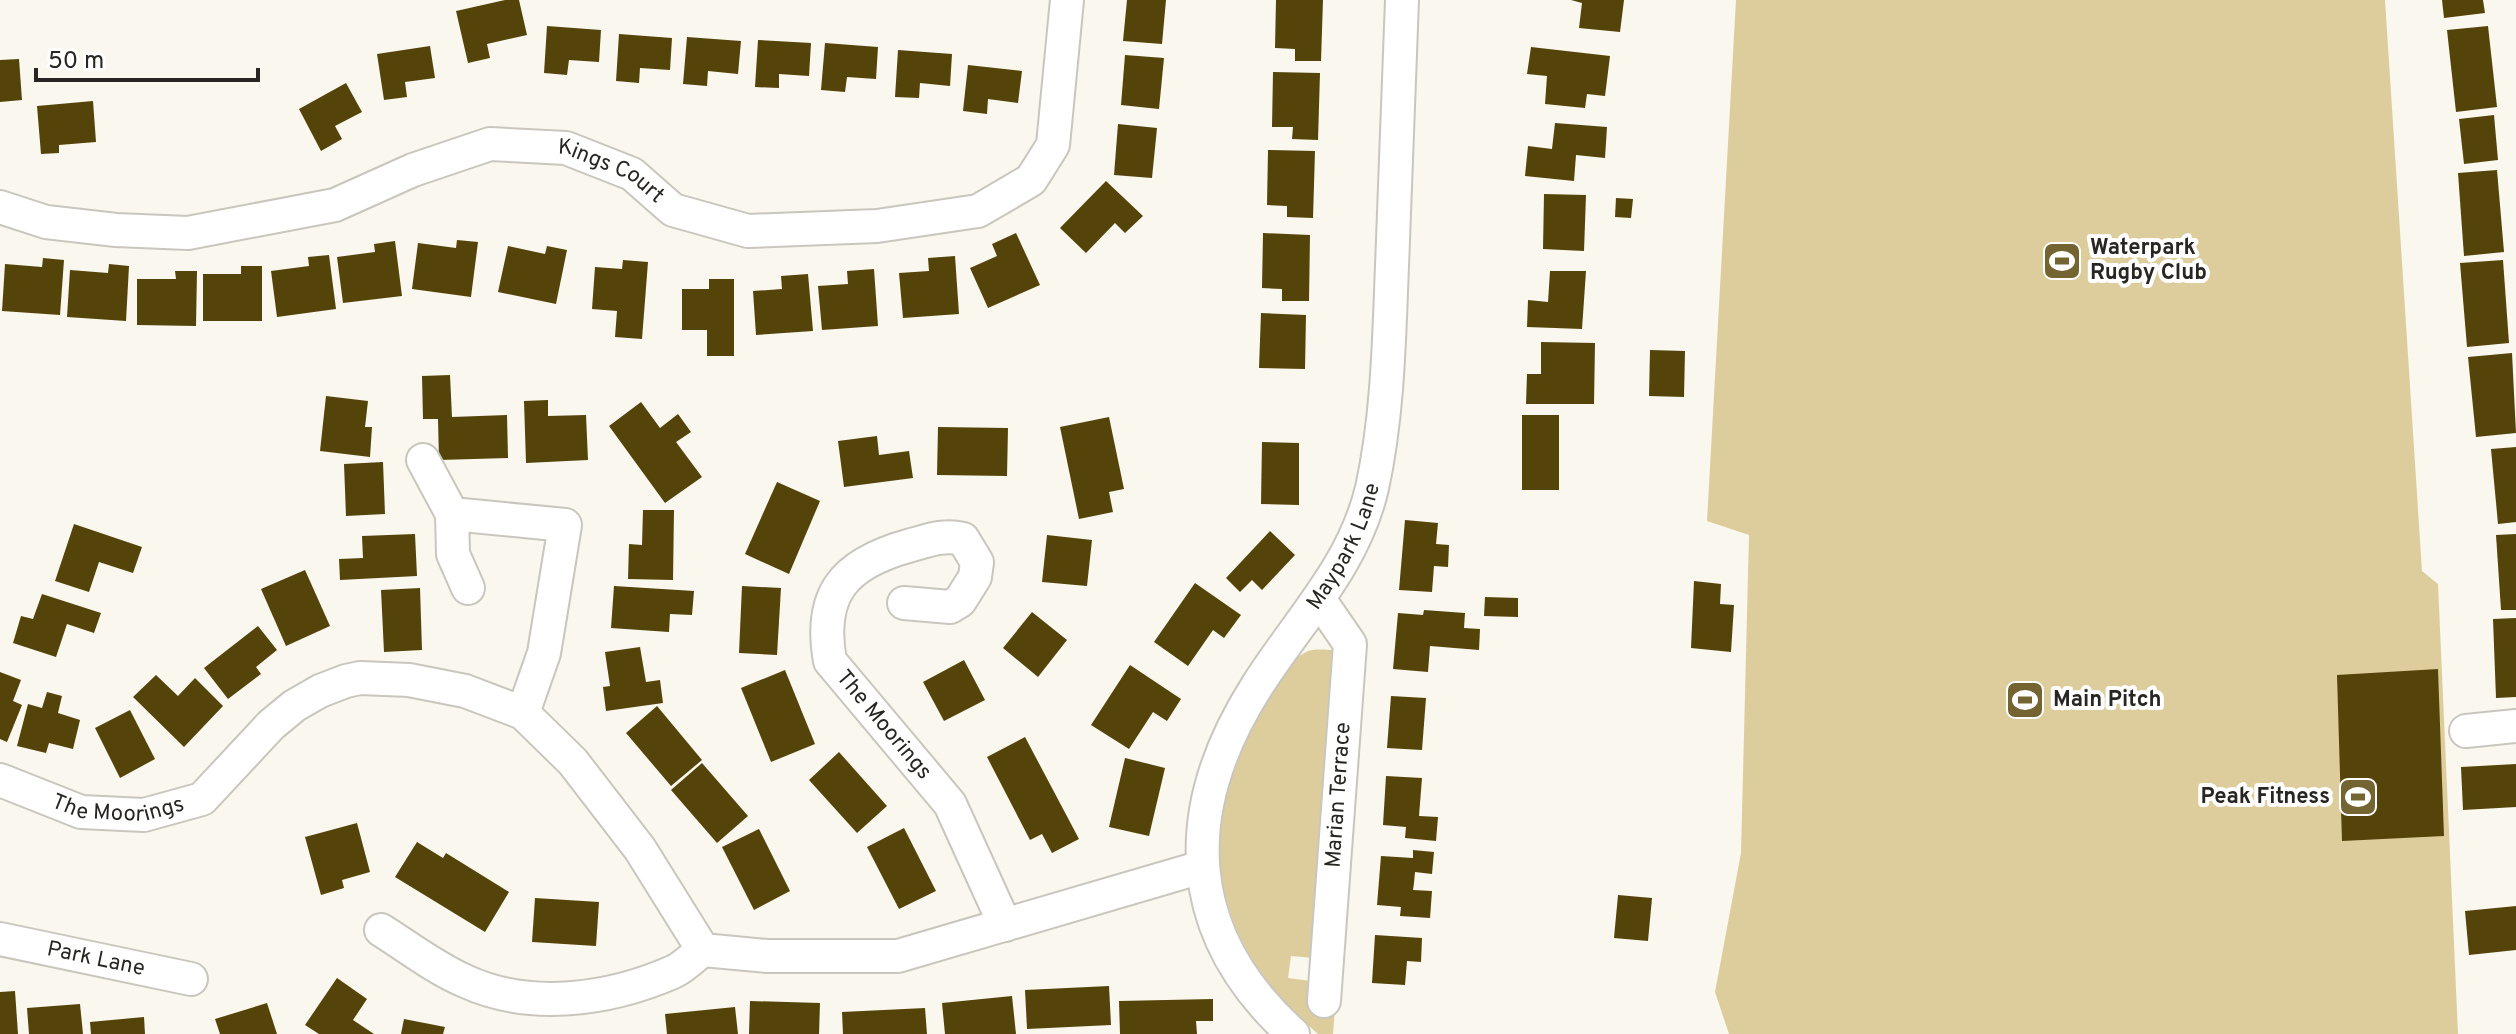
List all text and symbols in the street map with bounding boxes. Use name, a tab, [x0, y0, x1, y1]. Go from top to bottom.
scale bar	[36, 32, 258, 82]
text: 50 m	[48, 47, 104, 77]
street label: Kings Court	[557, 134, 670, 209]
place label: Waterpark Rugby Club	[2090, 235, 2207, 287]
sports icon: Waterpark Rugby Club	[2041, 240, 2083, 282]
street label: Maypark Lane	[1301, 480, 1386, 615]
street label: The Moorings	[830, 665, 937, 785]
sports icon: Main Pitch	[2004, 679, 2046, 721]
place label: Main Pitch	[2053, 687, 2162, 714]
street label: Marian Terrace	[1320, 721, 1358, 869]
sports icon: Peak Fitness	[2337, 776, 2379, 818]
place label: Peak Fitness	[2201, 784, 2330, 811]
street label: The Moorings	[48, 788, 187, 829]
street label: Park Lane	[45, 936, 147, 982]

